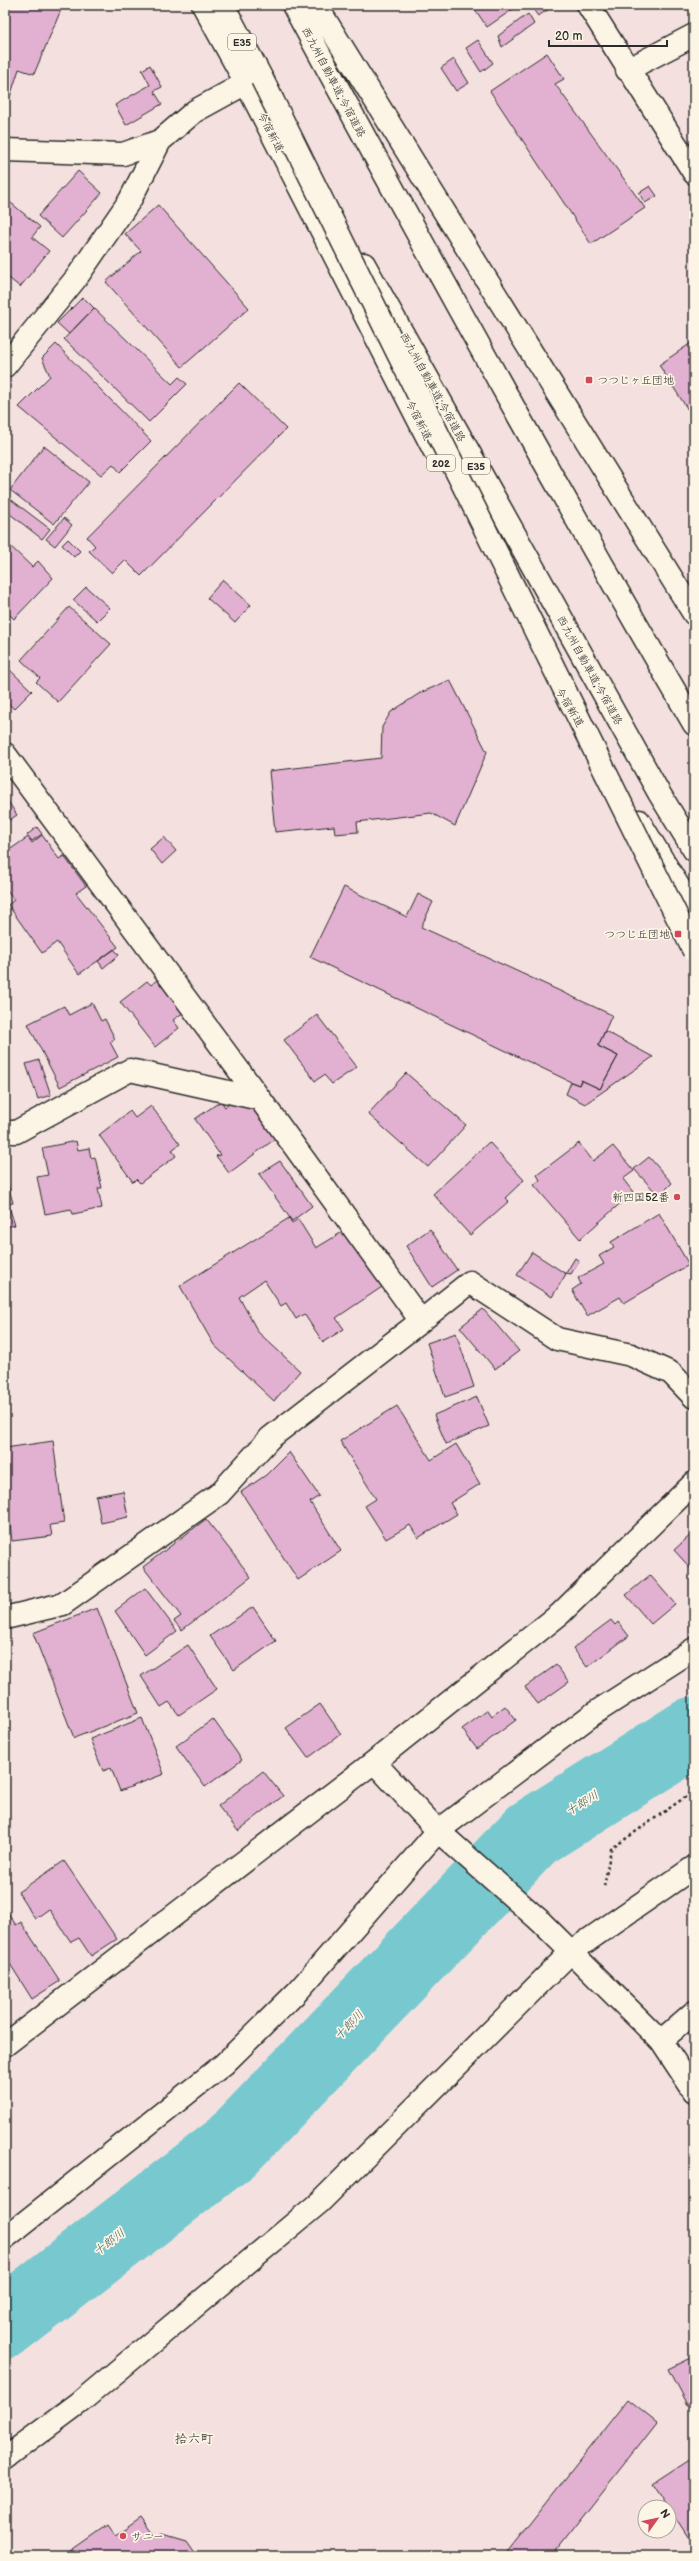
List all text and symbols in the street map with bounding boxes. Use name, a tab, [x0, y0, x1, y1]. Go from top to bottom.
scale bar	[549, 22, 667, 48]
street label: 西九州自動車道;今宿道路	[299, 25, 368, 140]
text: 20 m	[555, 29, 582, 44]
road number: E35	[228, 34, 256, 50]
street label: 今宿新道	[255, 110, 286, 155]
street label: 西九州自動車道;今宿道路	[397, 330, 468, 444]
place label: つつじヶ丘団地	[597, 374, 674, 387]
marker: つつじヶ丘団地	[584, 375, 594, 385]
street label: 今宿新道	[403, 398, 434, 443]
road number: 202	[427, 455, 455, 471]
road number: E35	[462, 458, 490, 474]
street label: 西九州自動車道;今宿道路	[554, 613, 625, 727]
street label: 今宿新道	[553, 685, 586, 729]
place label: つつじ丘団地	[604, 928, 670, 941]
marker: つつじ丘団地	[673, 929, 683, 939]
place label: 新四国52番	[612, 1191, 669, 1204]
marker: 新四国52番	[672, 1192, 682, 1202]
water label: 十郎川	[563, 1788, 602, 1819]
water label: 十郎川	[331, 2007, 367, 2044]
water label: 十郎川	[91, 2225, 128, 2259]
district label: 拾六町	[174, 2431, 214, 2447]
north arrow	[637, 2499, 677, 2539]
text: N	[657, 2507, 673, 2521]
place label: サニー	[131, 2530, 164, 2543]
marker: サニー	[118, 2531, 128, 2541]

